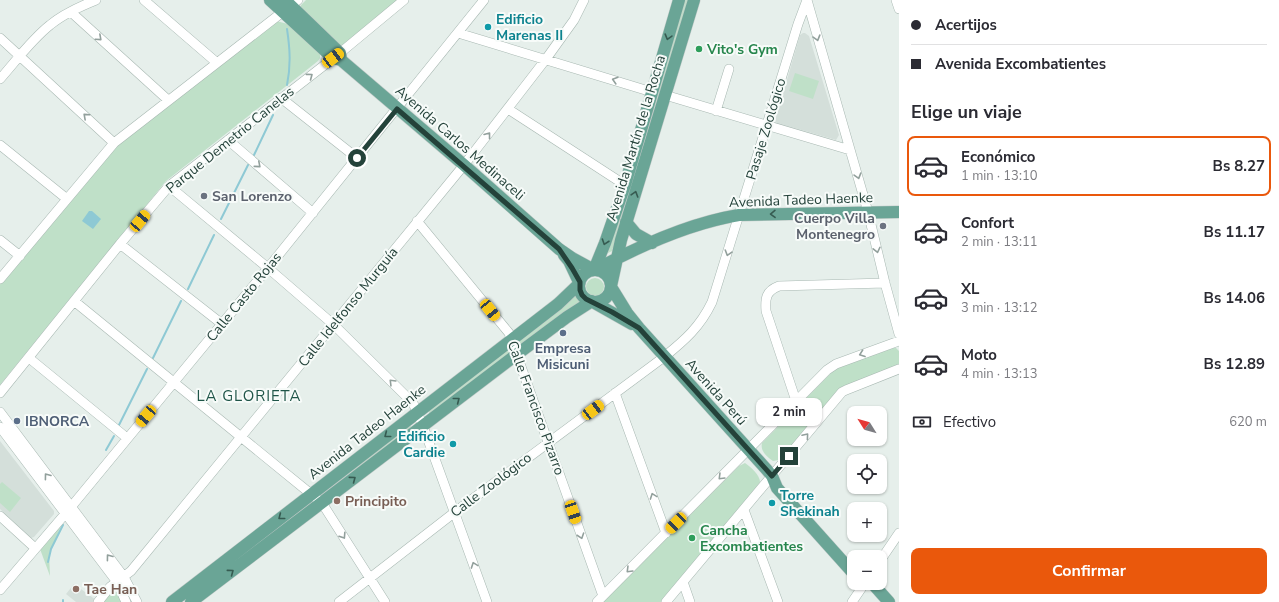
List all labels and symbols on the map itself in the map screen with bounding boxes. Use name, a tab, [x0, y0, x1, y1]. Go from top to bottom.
place label: Edificio Marenas II	[496, 10, 563, 45]
marker: Edificio Marenas II	[483, 22, 493, 32]
one-way arrow	[95, 34, 102, 41]
one-way arrow	[664, 34, 673, 41]
one-way arrow	[813, 34, 821, 41]
place label: Vito's Gym	[706, 40, 778, 59]
marker: Vito's Gym	[694, 44, 704, 54]
car	[320, 46, 346, 70]
street label: Avenida Martín de la Rocha	[602, 53, 670, 223]
one-way arrow	[305, 74, 312, 81]
street label: Pasaje Zoológico	[741, 76, 791, 182]
one-way arrow	[612, 77, 619, 85]
street label: Avenida Carlos Medinaceli	[391, 81, 529, 205]
street label: Parque Demetrio Canelas	[162, 82, 298, 198]
one-way arrow	[83, 113, 91, 121]
one-way arrow	[484, 132, 491, 139]
route start	[348, 149, 366, 167]
one-way arrow	[253, 161, 260, 168]
one-way arrow	[853, 172, 862, 179]
place label: San Lorenzo	[212, 187, 292, 206]
street label: Avenida Tadeo Haenke	[729, 188, 873, 212]
marker: San Lorenzo	[199, 191, 209, 201]
one-way arrow	[630, 191, 638, 198]
car	[128, 208, 152, 234]
place label: Cuerpo Villa Montenegro	[794, 209, 875, 244]
one-way arrow	[770, 210, 776, 219]
marker: Cuerpo Villa Montenegro	[878, 221, 888, 231]
one-way arrow	[602, 238, 610, 245]
street label: Calle Idelfonso Murguía	[294, 243, 402, 371]
one-way arrow	[872, 246, 881, 253]
street label: Calle Casto Rojas	[202, 248, 286, 346]
one-way arrow	[724, 249, 733, 256]
car	[478, 297, 502, 323]
marker: Empresa Misicuni	[558, 328, 568, 338]
street label: Calle Francisco Pizarro	[503, 338, 569, 478]
place label: Empresa Misicuni	[535, 339, 591, 374]
one-way arrow	[859, 350, 866, 358]
street label: Avenida Perú	[681, 355, 751, 429]
one-way arrow	[389, 379, 397, 387]
street label: Avenida Tadeo Haenke	[304, 380, 430, 484]
district label: LA GLORIETA	[197, 386, 301, 406]
one-way arrow	[452, 398, 459, 405]
car	[580, 398, 606, 422]
callout: 2 min	[756, 398, 822, 426]
car	[134, 403, 158, 429]
north arrow	[847, 406, 887, 446]
place label: IBNORCA	[25, 412, 90, 431]
marker: IBNORCA	[12, 416, 22, 426]
place label: Edificio Cardie	[398, 427, 445, 462]
one-way arrow	[384, 430, 391, 437]
one-way arrow	[801, 433, 808, 440]
marker: Edificio Cardie	[448, 439, 458, 449]
route end	[780, 447, 798, 465]
street label: Calle Zoológico	[447, 448, 536, 522]
one-way arrow	[45, 473, 52, 480]
one-way arrow	[718, 473, 726, 480]
one-way arrow	[349, 477, 356, 484]
place label: Torre Shekinah	[780, 486, 840, 521]
place label: Principito	[345, 492, 407, 511]
one-way arrow	[649, 493, 657, 500]
marker: Principito	[332, 496, 342, 506]
marker: Torre Shekinah	[767, 498, 777, 508]
car	[563, 499, 583, 525]
car	[663, 510, 689, 536]
one-way arrow	[278, 513, 285, 520]
place label: Cancha Excombatientes	[700, 521, 803, 556]
one-way arrow	[339, 531, 346, 538]
one-way arrow	[577, 532, 585, 539]
marker: Cancha Excombatientes	[687, 533, 697, 543]
one-way arrow	[107, 555, 114, 562]
one-way arrow	[471, 562, 479, 569]
one-way arrow	[626, 565, 634, 573]
one-way arrow	[227, 569, 234, 576]
place label: Tae Han	[84, 580, 137, 599]
marker: Tae Han	[71, 584, 81, 594]

